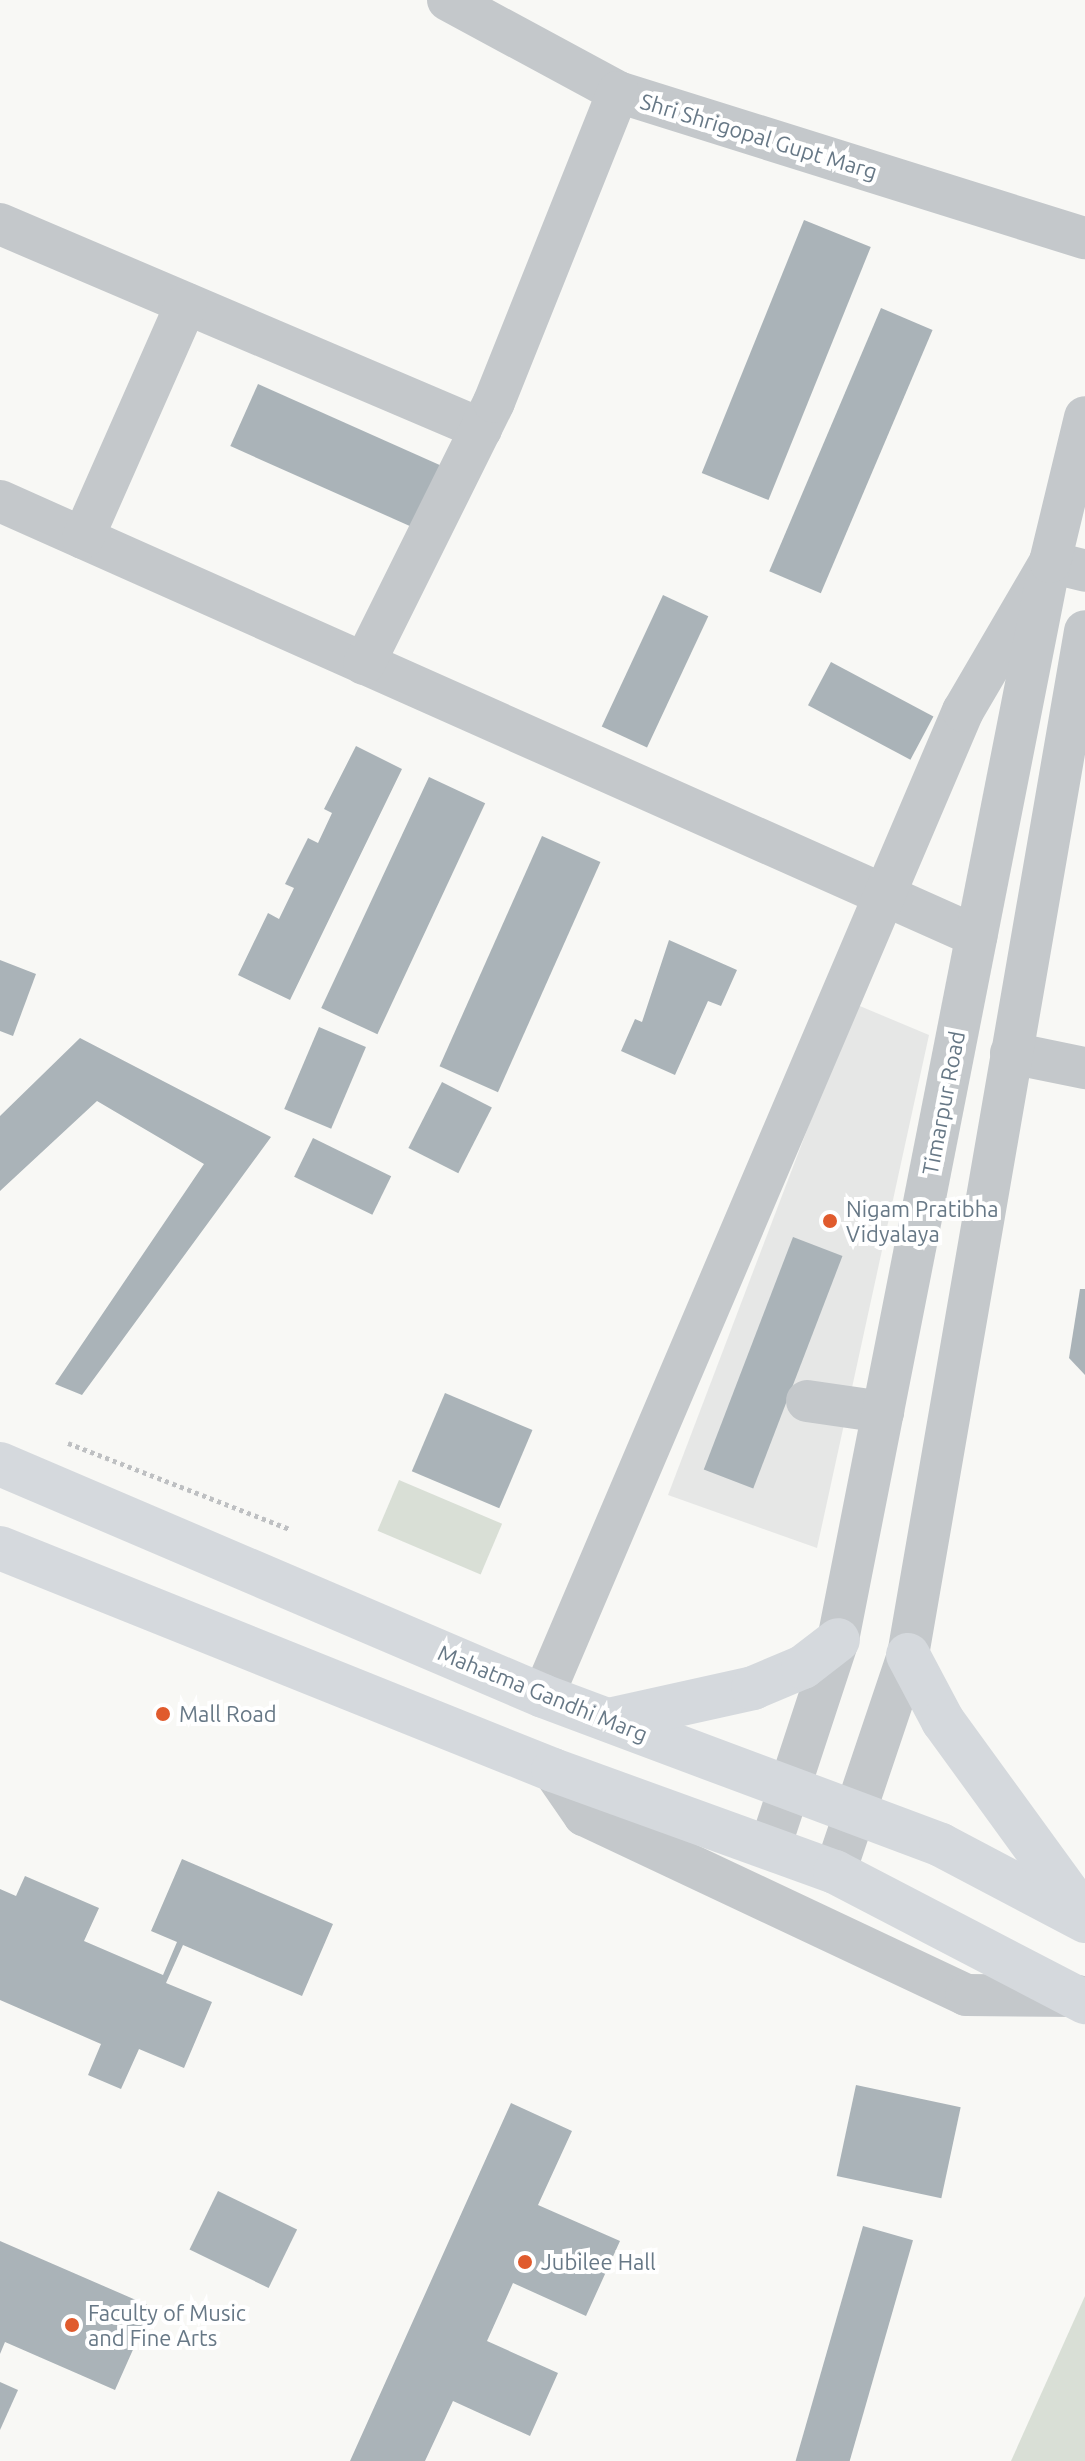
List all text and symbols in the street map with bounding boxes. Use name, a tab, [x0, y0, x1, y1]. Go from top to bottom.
street label: Shri Shrigopal Gupt Marg	[637, 87, 881, 185]
street label: Timarpur Road	[916, 1029, 970, 1177]
place label: Nigam Pratibha Vidyalaya	[846, 1195, 999, 1246]
marker: Nigam Pratibha Vidyalaya	[821, 1212, 839, 1230]
street label: Mahatma Gandhi Marg	[434, 1639, 652, 1747]
place label: Mall Road	[179, 1701, 277, 1727]
marker: Mall Road	[154, 1705, 172, 1723]
place label: Jubilee Hall	[541, 2249, 656, 2275]
marker: Jubilee Hall	[516, 2253, 534, 2271]
place label: Faculty of Music and Fine Arts	[88, 2299, 246, 2350]
marker: Faculty of Music and Fine Arts	[63, 2316, 81, 2334]

